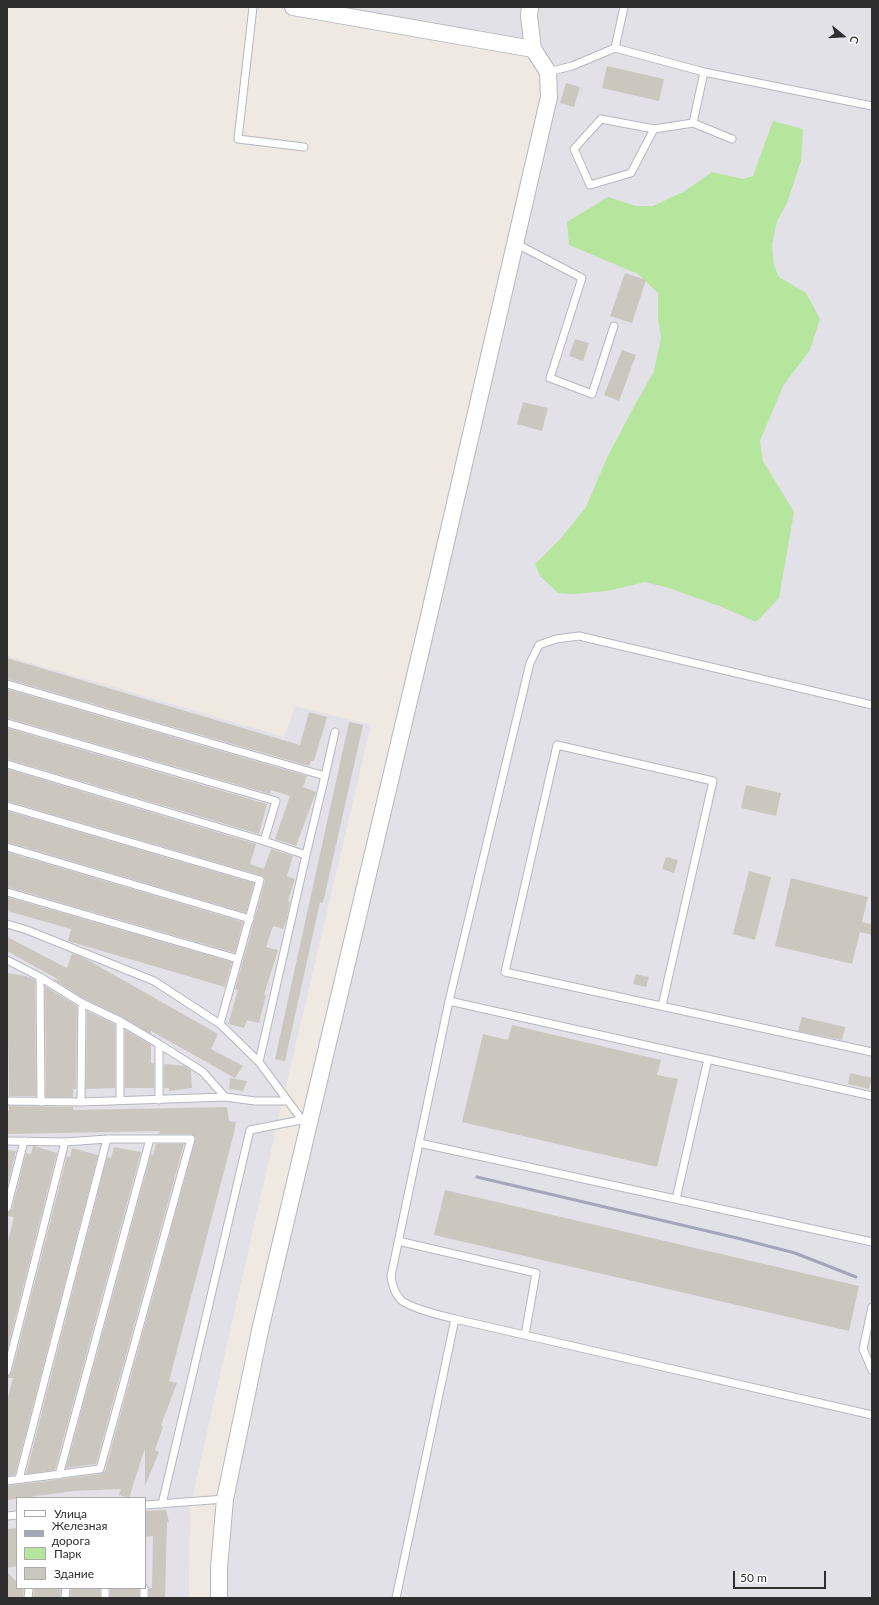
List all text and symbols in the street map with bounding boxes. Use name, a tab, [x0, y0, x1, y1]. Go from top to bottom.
north arrow	[823, 16, 863, 56]
text: С	[848, 34, 862, 45]
legend	[16, 1497, 146, 1589]
text: Улица	[54, 1506, 87, 1521]
text: Железная дорога	[52, 1518, 107, 1548]
text: Парк	[54, 1546, 82, 1561]
scale bar	[735, 1563, 828, 1589]
text: Здание	[54, 1566, 94, 1581]
text: 50 m	[740, 1570, 767, 1585]

